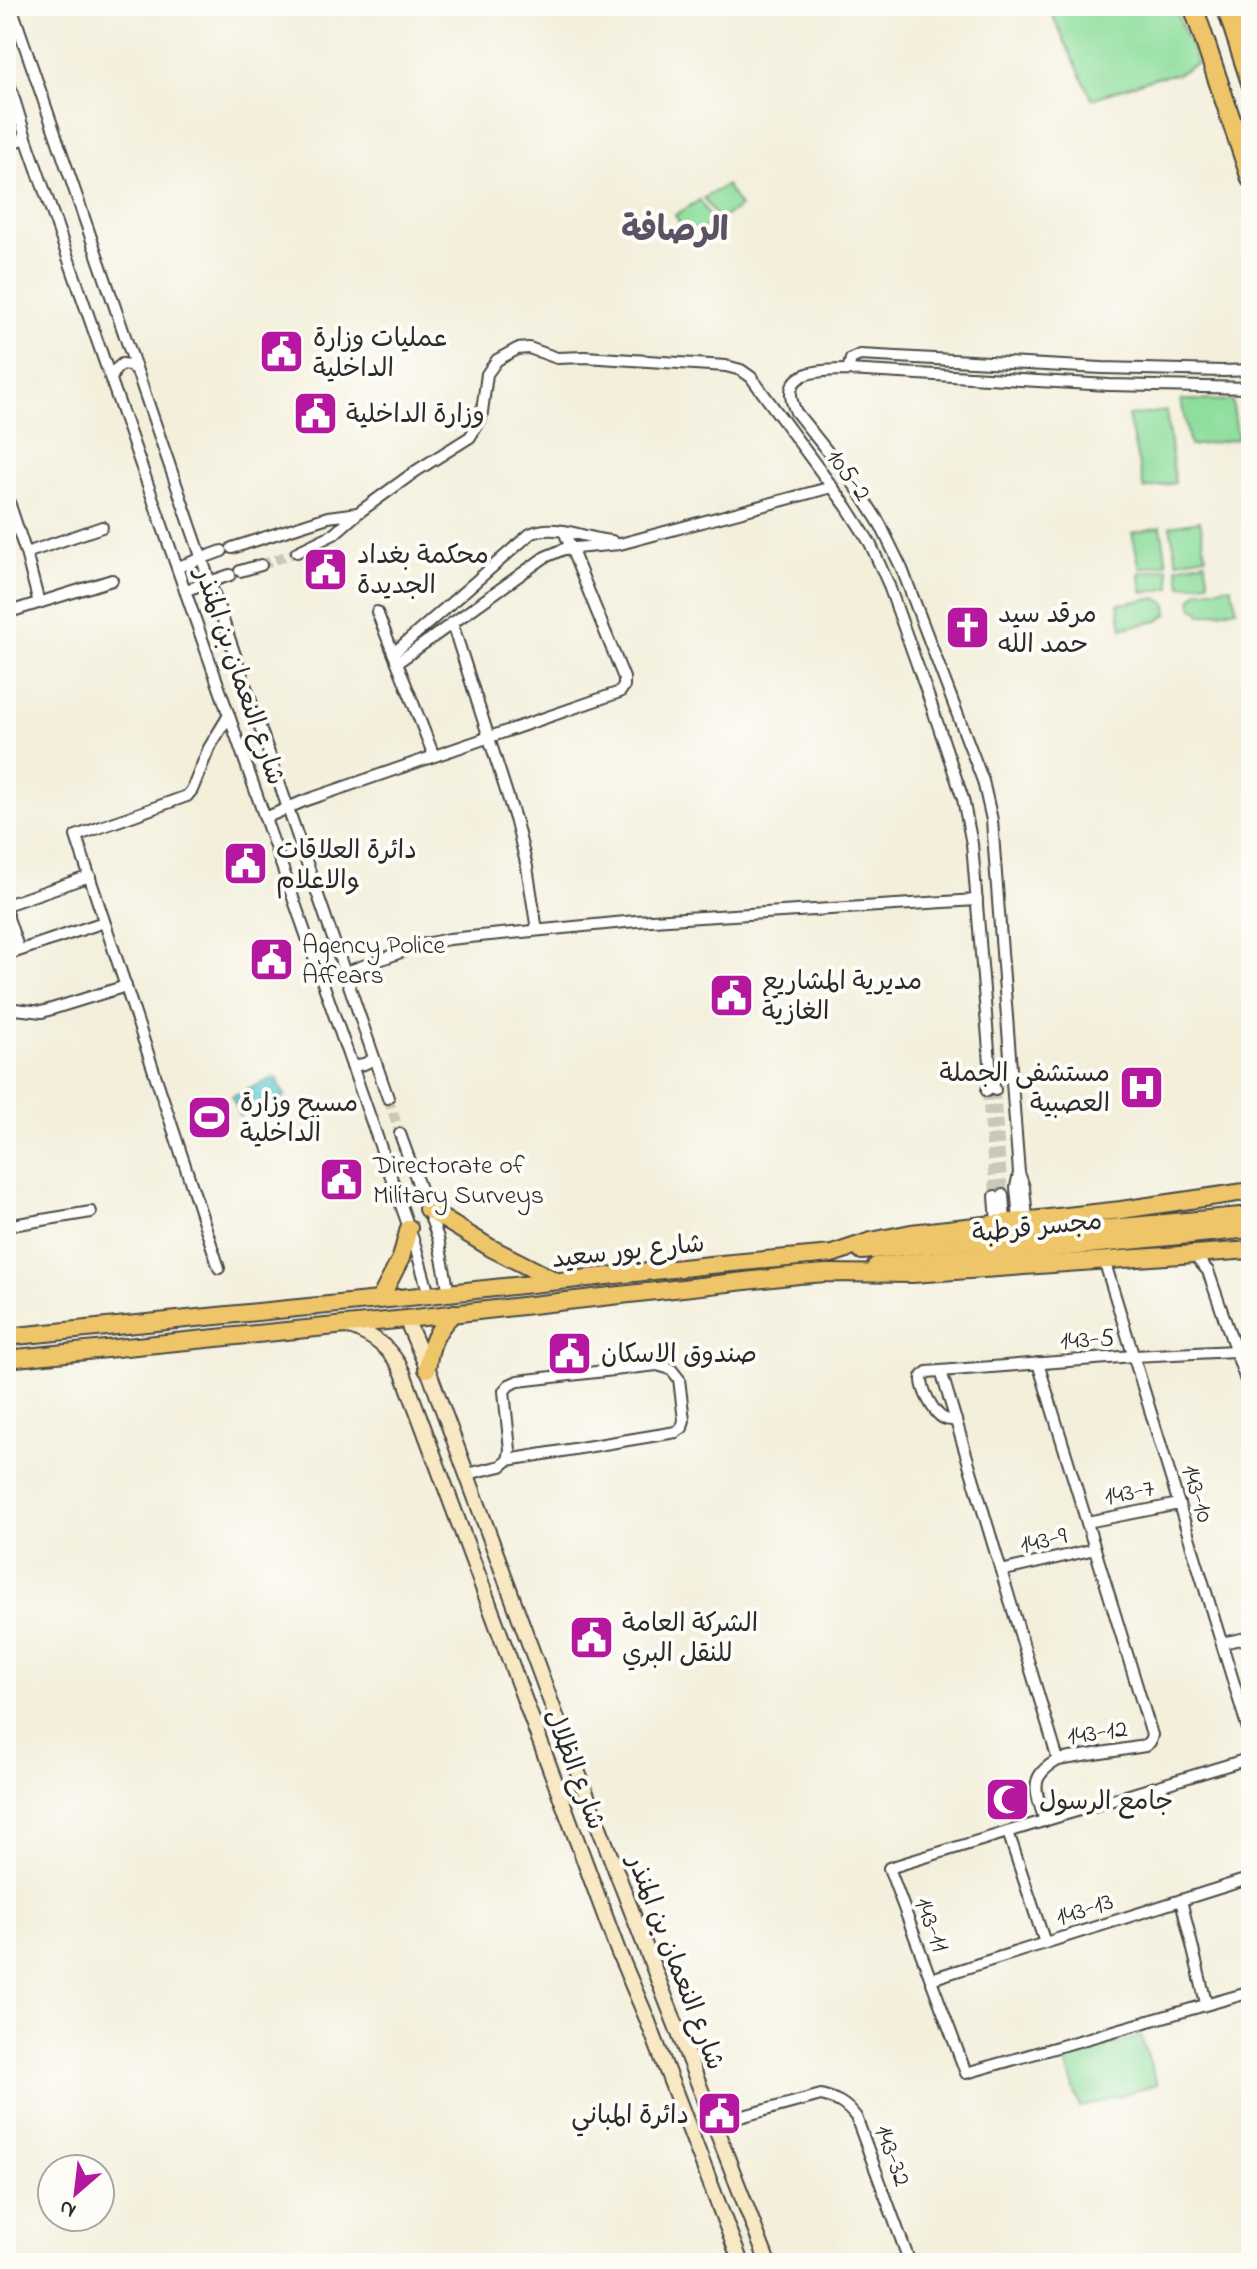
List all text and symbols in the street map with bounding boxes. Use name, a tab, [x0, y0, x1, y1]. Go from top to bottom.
district label: الرصافة	[621, 207, 729, 257]
place label: عمليات وزارة الداخلية	[313, 321, 447, 389]
public building icon: عمليات وزارة الداخلية	[258, 328, 306, 376]
public building icon: وزارة الداخلية	[291, 389, 339, 437]
place label: وزارة الداخلية	[346, 397, 485, 435]
street label: 105-2	[815, 442, 880, 510]
place label: محكمة بغداد الجديدة	[357, 538, 489, 606]
public building icon: محكمة بغداد الجديدة	[302, 545, 350, 593]
street label: شارع النعمان بن المنذر	[182, 561, 293, 791]
place label: مرقد سيد حمد الله	[998, 597, 1097, 665]
church icon: مرقد سيد حمد الله	[943, 604, 991, 652]
place label: دائرة العلاقات والاعلام	[276, 833, 417, 901]
public building icon: دائرة العلاقات والاعلام	[221, 840, 269, 888]
place label: Agency Police Affears	[302, 928, 446, 996]
public building icon: Agency Police Affears	[247, 935, 295, 983]
place label: مديرية المشاريع الغازية	[762, 964, 922, 1032]
public building icon: مديرية المشاريع الغازية	[707, 971, 755, 1019]
place label: مستشفى الجملة العصبية	[939, 1056, 1110, 1124]
hospital icon: مستشفى الجملة العصبية	[1117, 1063, 1165, 1111]
place label: مسبح وزارة الداخلية	[240, 1086, 358, 1154]
sports icon: مسبح وزارة الداخلية	[185, 1093, 233, 1141]
place label: Directorate of Military Surveys	[372, 1148, 544, 1216]
public building icon: Directorate of Military Surveys	[318, 1155, 366, 1203]
street label: مجسر قرطبة	[970, 1203, 1104, 1255]
street label: شارع بور سعيد	[550, 1226, 707, 1280]
street label: 143-5	[1059, 1320, 1116, 1362]
public building icon: صندوق الاسكان	[546, 1329, 594, 1377]
place label: صندوق الاسكان	[601, 1337, 757, 1375]
street label: 143-10	[1169, 1460, 1223, 1528]
street label: 143-7	[1101, 1470, 1158, 1517]
street label: 143-9	[1016, 1518, 1071, 1566]
place label: الشركة العامة للنقل البري	[622, 1606, 758, 1674]
public building icon: الشركة العامة للنقل البري	[567, 1613, 615, 1661]
street label: شارع الظلال	[533, 1704, 614, 1836]
street label: 143-12	[1065, 1711, 1130, 1757]
mosque icon: جامع الرسول	[984, 1776, 1032, 1824]
place label: جامع الرسول	[1039, 1784, 1173, 1822]
street label: شارع النعمان بن المنذر	[615, 1848, 733, 2076]
street label: 143-13	[1051, 1884, 1119, 1938]
street label: 143-11	[902, 1892, 958, 1958]
public building icon: دائرة المباني	[696, 2090, 744, 2138]
place label: دائرة المباني	[571, 2098, 689, 2137]
street label: 143-32	[863, 2120, 920, 2192]
north arrow	[36, 2153, 116, 2233]
text: N	[54, 2190, 82, 2226]

